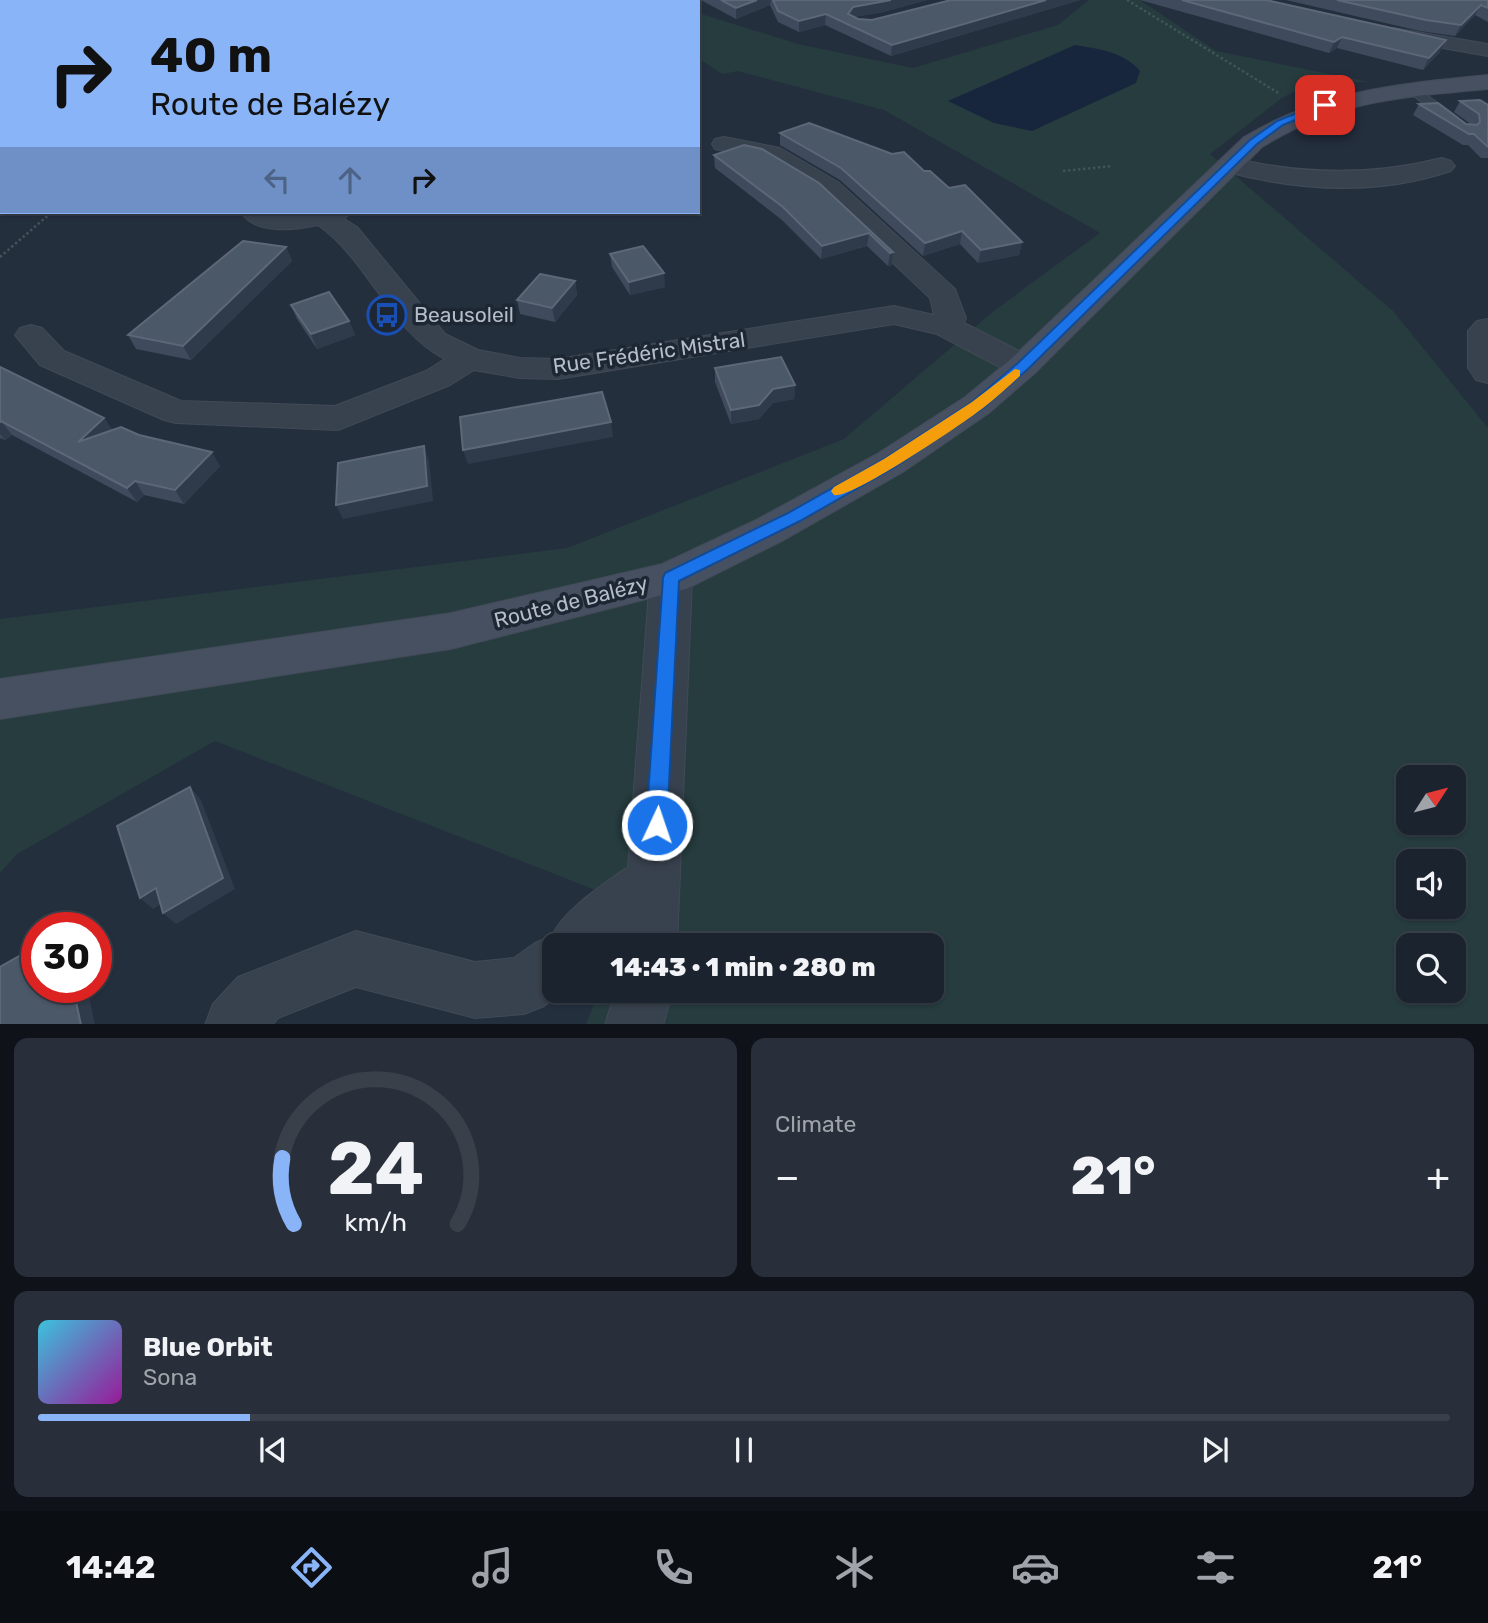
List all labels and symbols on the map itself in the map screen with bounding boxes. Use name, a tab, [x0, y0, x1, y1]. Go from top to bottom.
pin	[1295, 75, 1355, 135]
bus stop icon: Beausoleil	[366, 294, 408, 336]
place label: Beausoleil	[414, 302, 514, 327]
street label: Rue Frédéric Mistral	[551, 327, 747, 378]
street label: Route de Balézy	[491, 570, 651, 633]
north arrow	[1396, 765, 1466, 835]
position arrow	[620, 788, 694, 862]
speed limit sign: 30	[21, 912, 112, 1003]

